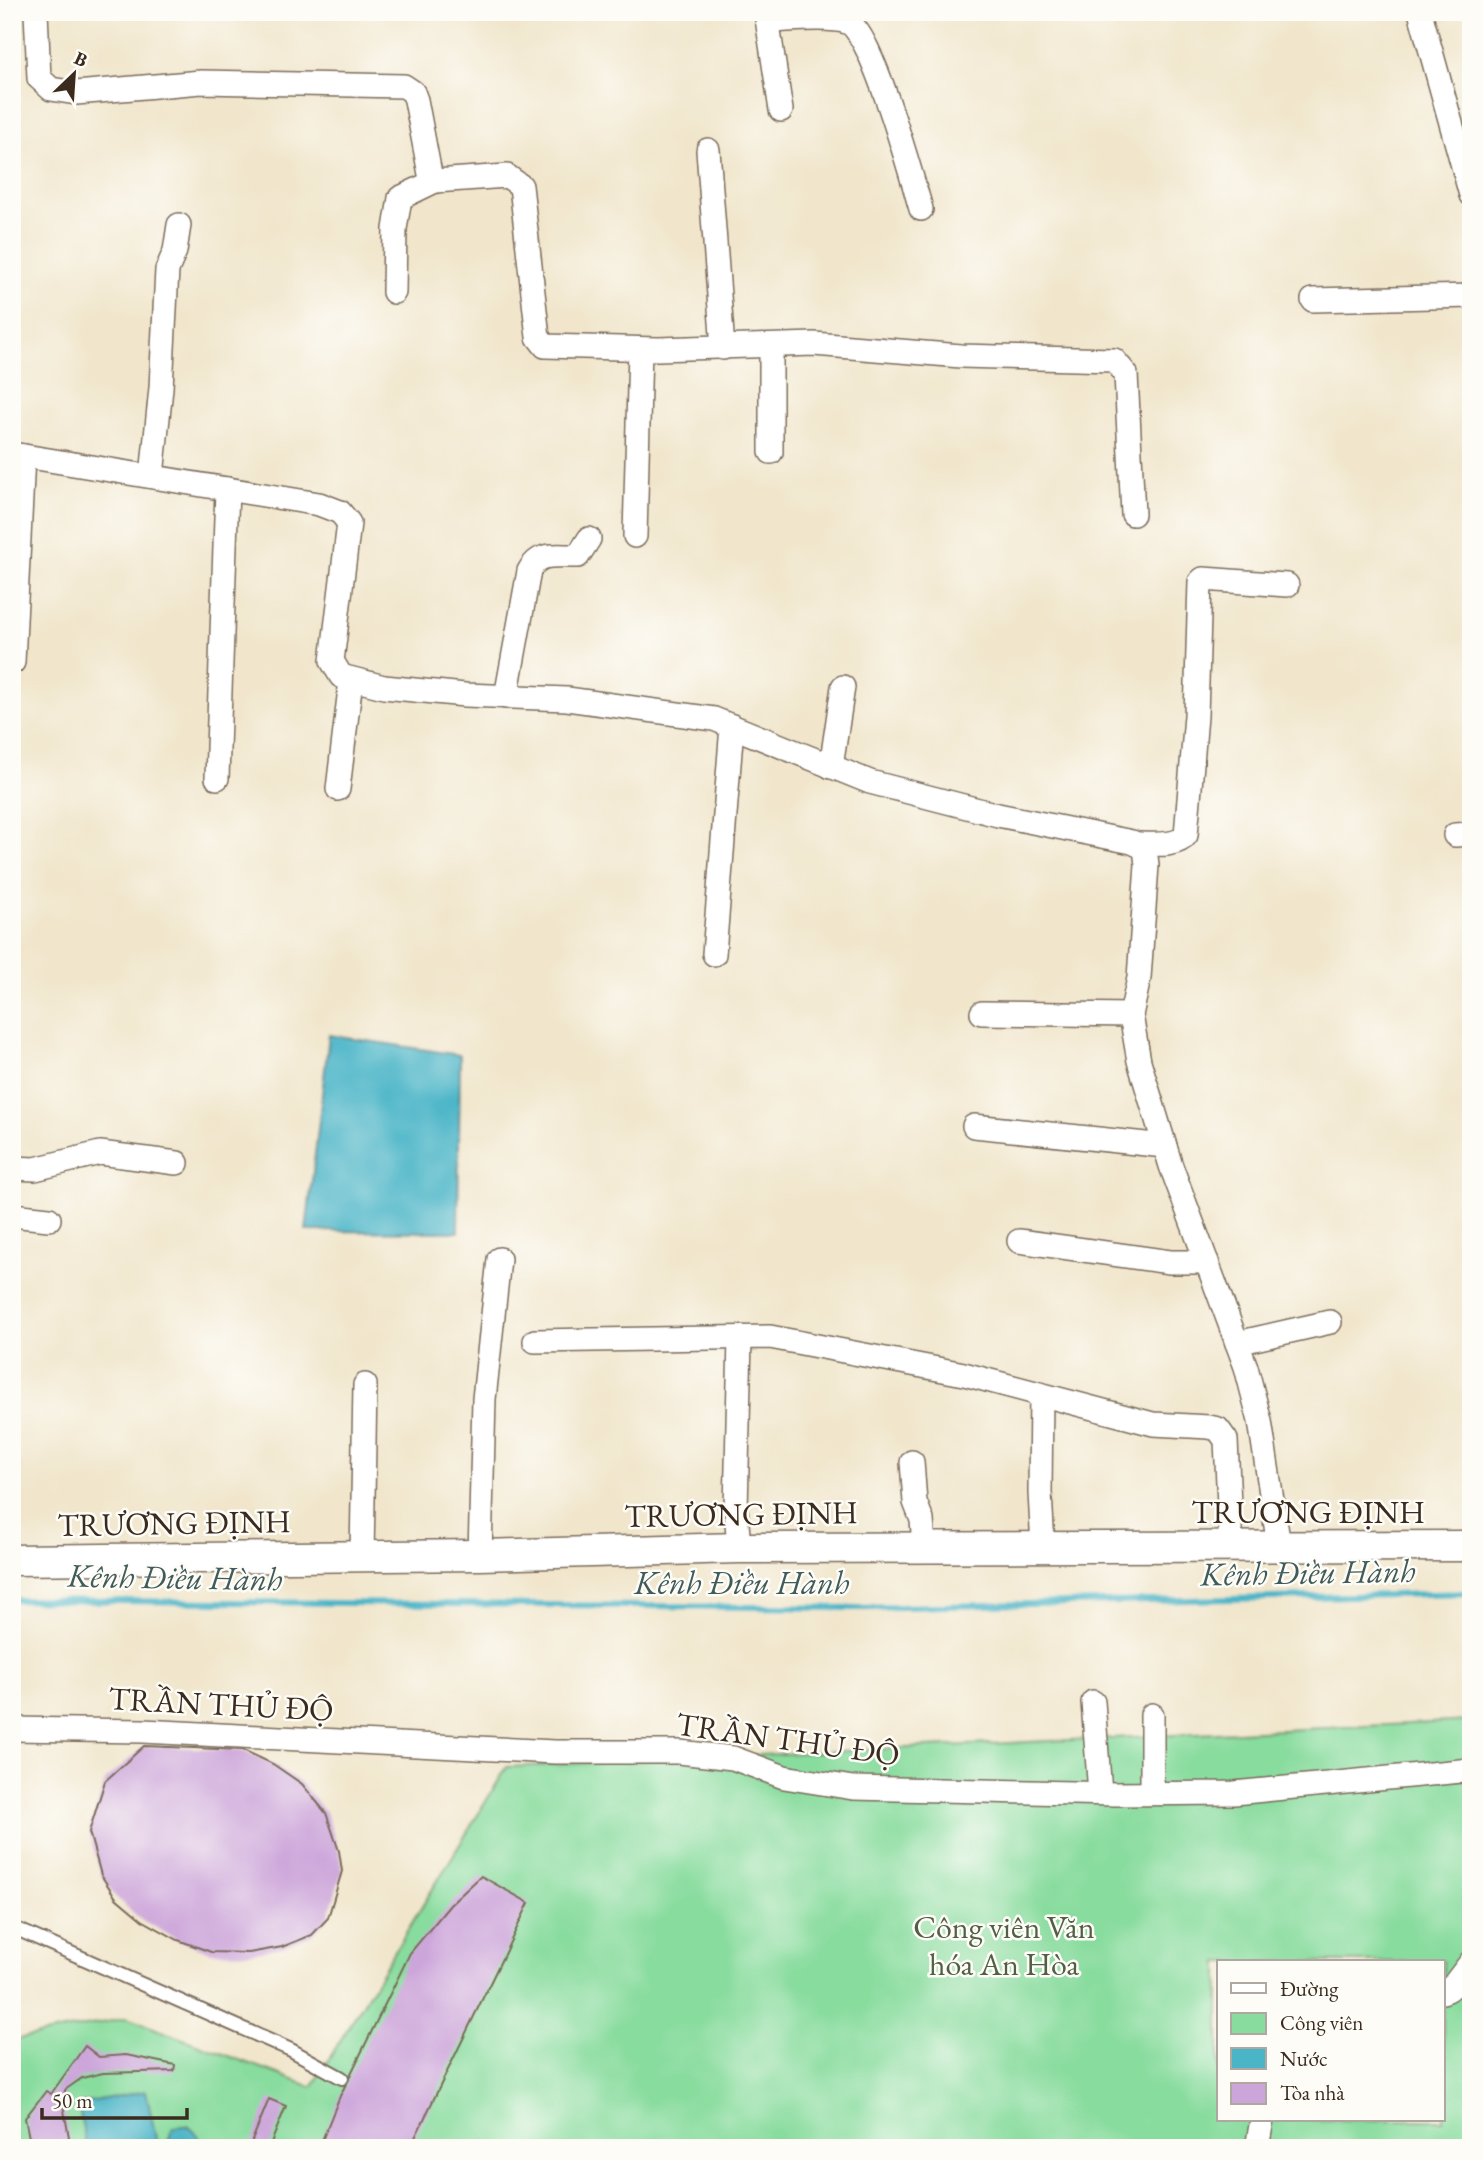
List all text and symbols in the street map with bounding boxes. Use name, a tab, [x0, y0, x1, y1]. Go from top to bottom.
north arrow	[38, 38, 108, 108]
text: B	[70, 45, 92, 73]
street label: TRƯƠNG ĐỊNH	[624, 1491, 858, 1537]
street label: TRƯƠNG ĐỊNH	[1191, 1491, 1425, 1533]
street label: TRƯƠNG ĐỊNH	[57, 1500, 291, 1546]
water label: Kênh Điều Hành	[1199, 1549, 1416, 1595]
water label: Kênh Điều Hành	[66, 1554, 283, 1600]
water label: Kênh Điều Hành	[633, 1561, 850, 1604]
street label: TRẦN THỦ ĐỘ	[107, 1677, 335, 1731]
street label: TRẦN THỦ ĐỘ	[673, 1703, 903, 1775]
park label: Công viên Văn hóa An Hòa	[913, 1906, 1095, 1985]
legend	[1217, 1960, 1444, 2122]
text: Đường	[1280, 1975, 1339, 2002]
text: Công viên	[1280, 2009, 1363, 2036]
text: Nước	[1280, 2045, 1328, 2072]
scale bar	[42, 2076, 187, 2120]
text: Tòa nhà	[1280, 2079, 1345, 2106]
text: 50 m	[52, 2087, 93, 2114]

